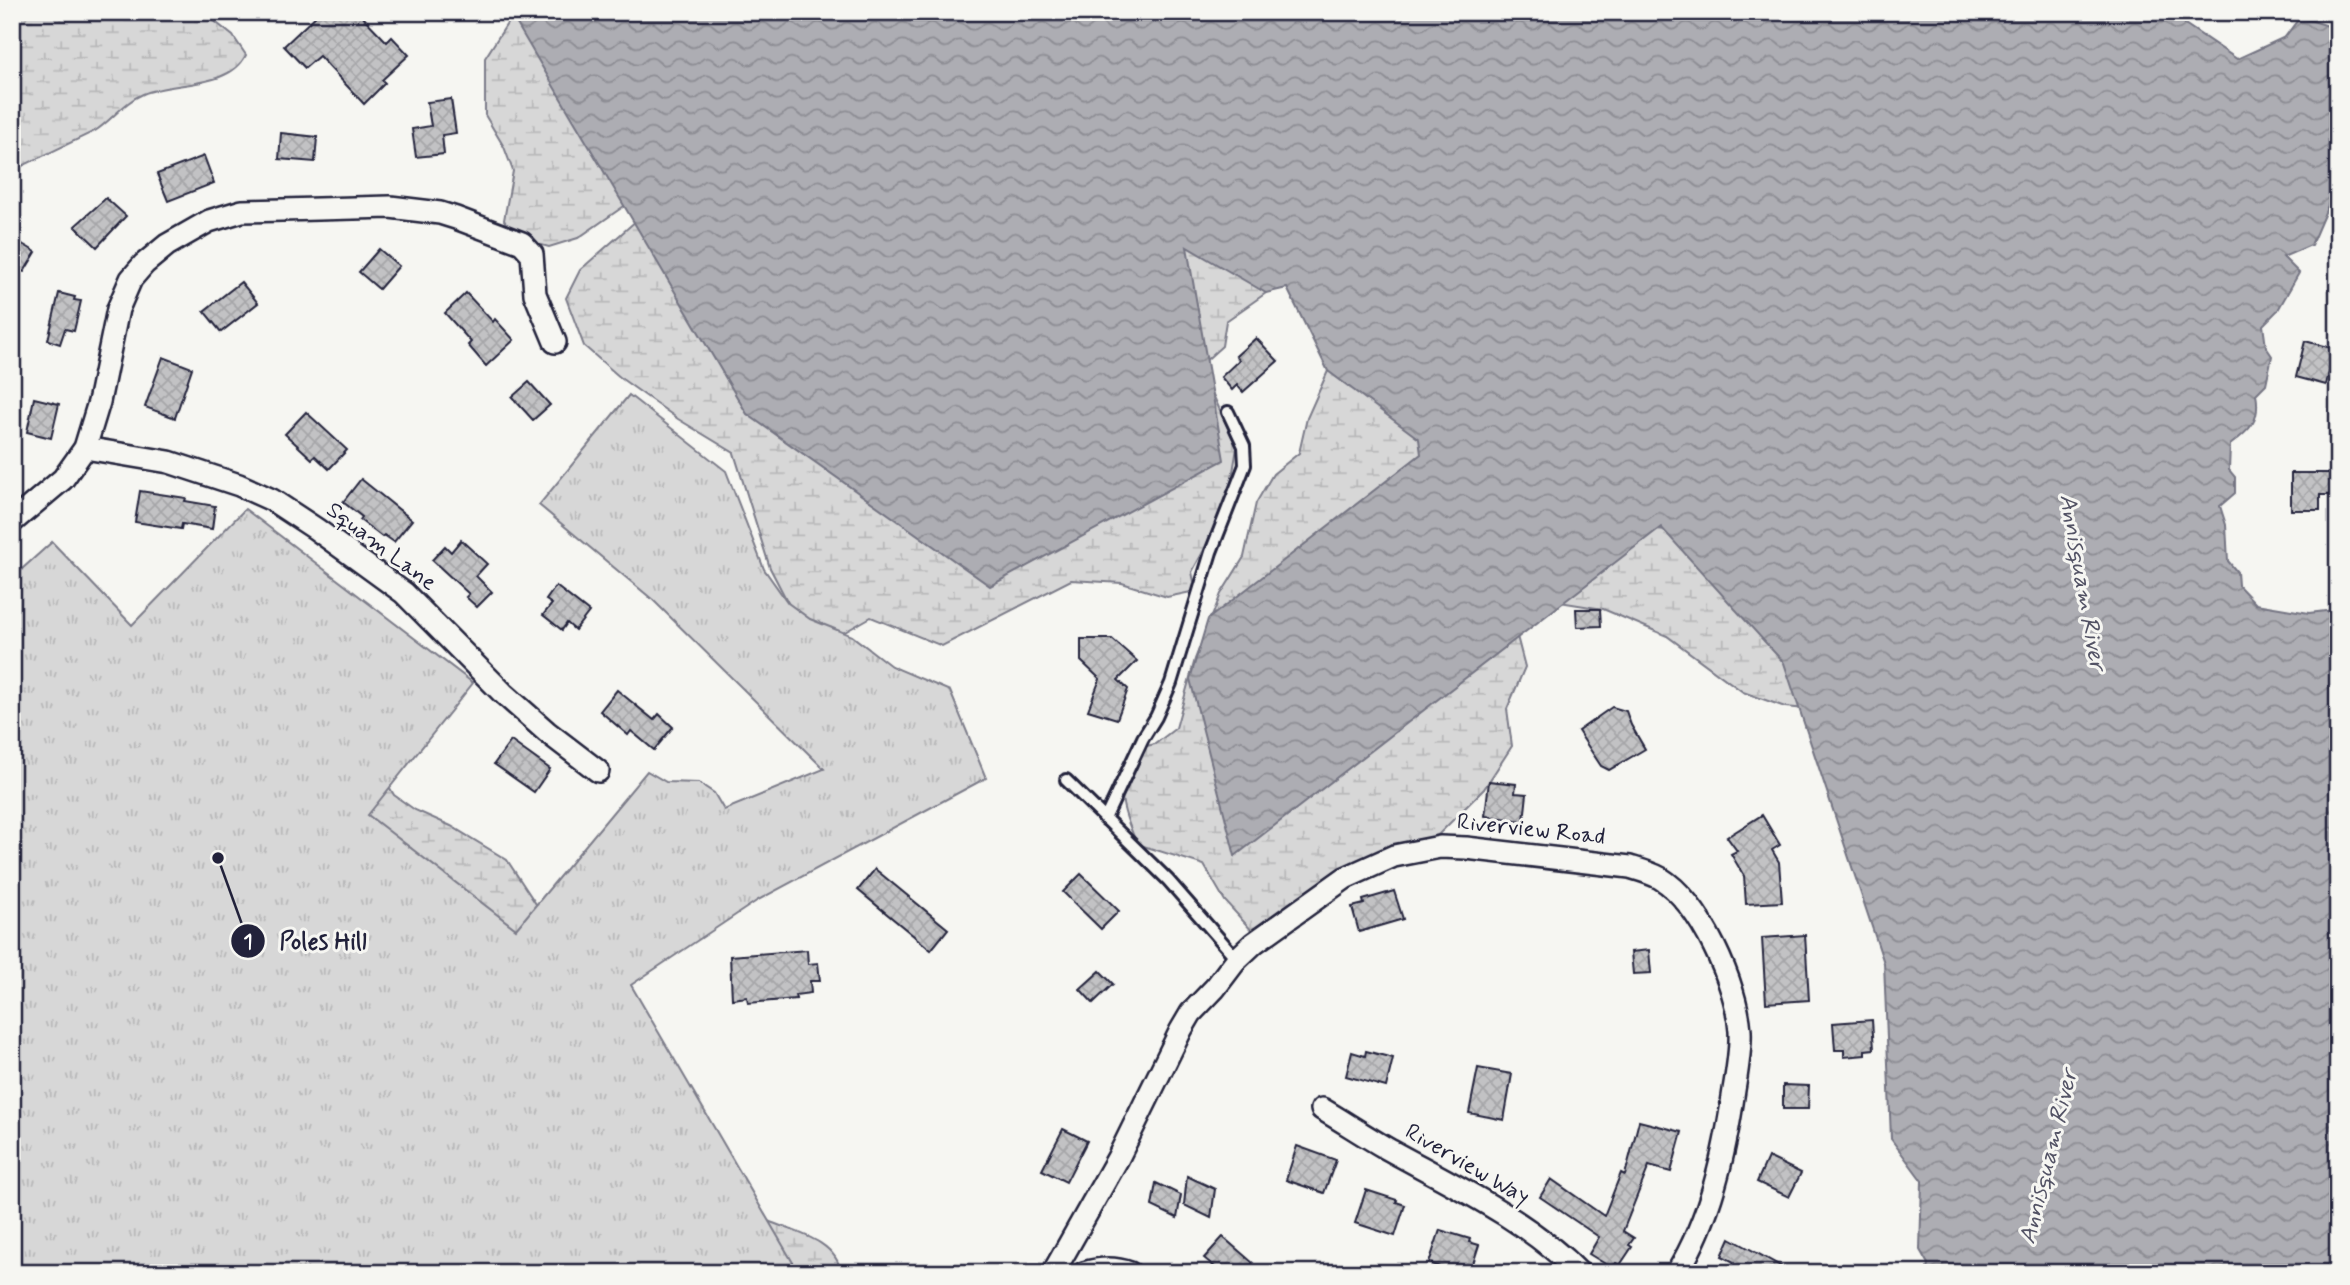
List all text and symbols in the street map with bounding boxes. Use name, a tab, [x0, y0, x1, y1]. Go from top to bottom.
water label: Annisquam River	[2051, 492, 2113, 675]
street label: Squam Lane	[320, 496, 442, 598]
street label: Riverview Road	[1455, 807, 1607, 853]
callout: Poles Hill	[231, 918, 380, 963]
text: Poles Hill	[280, 927, 367, 958]
text: 1	[243, 928, 253, 956]
water label: Annisquam River	[2012, 1064, 2086, 1247]
street label: Riverview Way	[1399, 1117, 1535, 1213]

